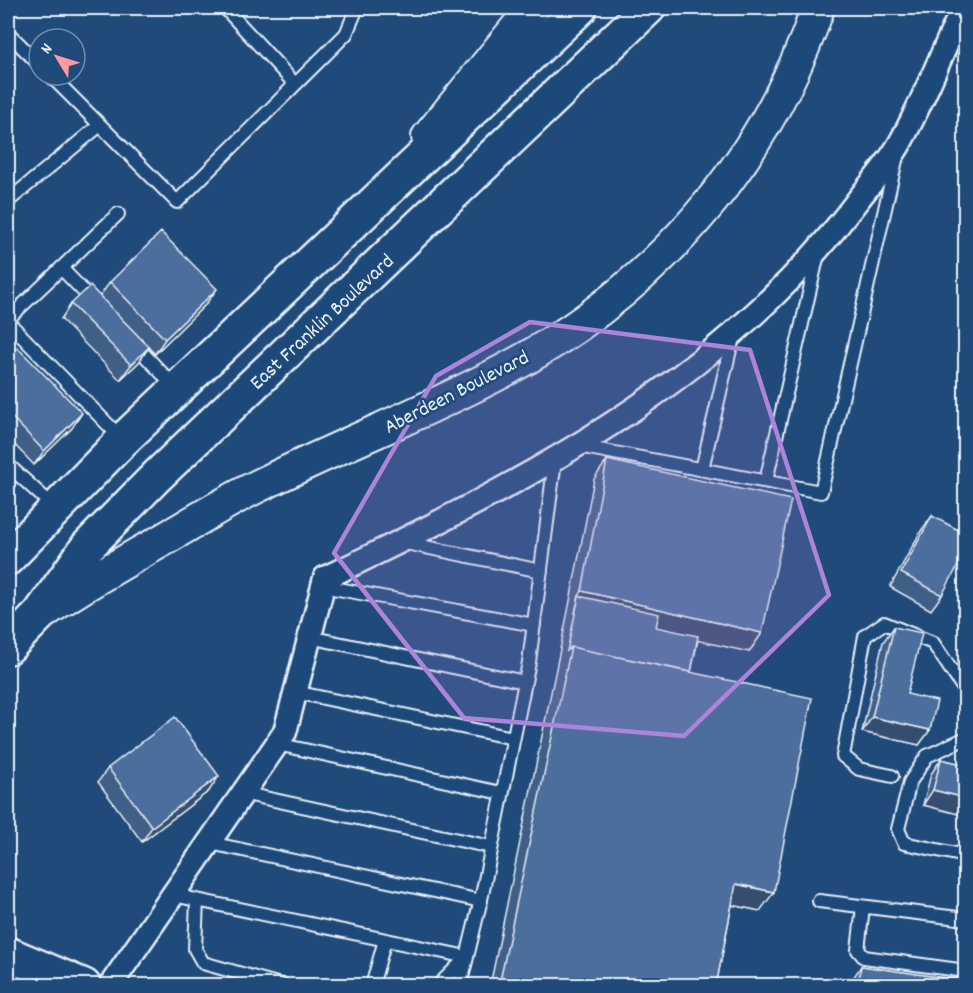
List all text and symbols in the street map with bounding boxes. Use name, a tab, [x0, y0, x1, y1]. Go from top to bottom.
north arrow	[27, 27, 87, 87]
text: N	[36, 39, 59, 59]
street label: East Franklin Boulevard	[244, 248, 402, 398]
street label: Aberdeen Boulevard	[380, 344, 535, 443]

